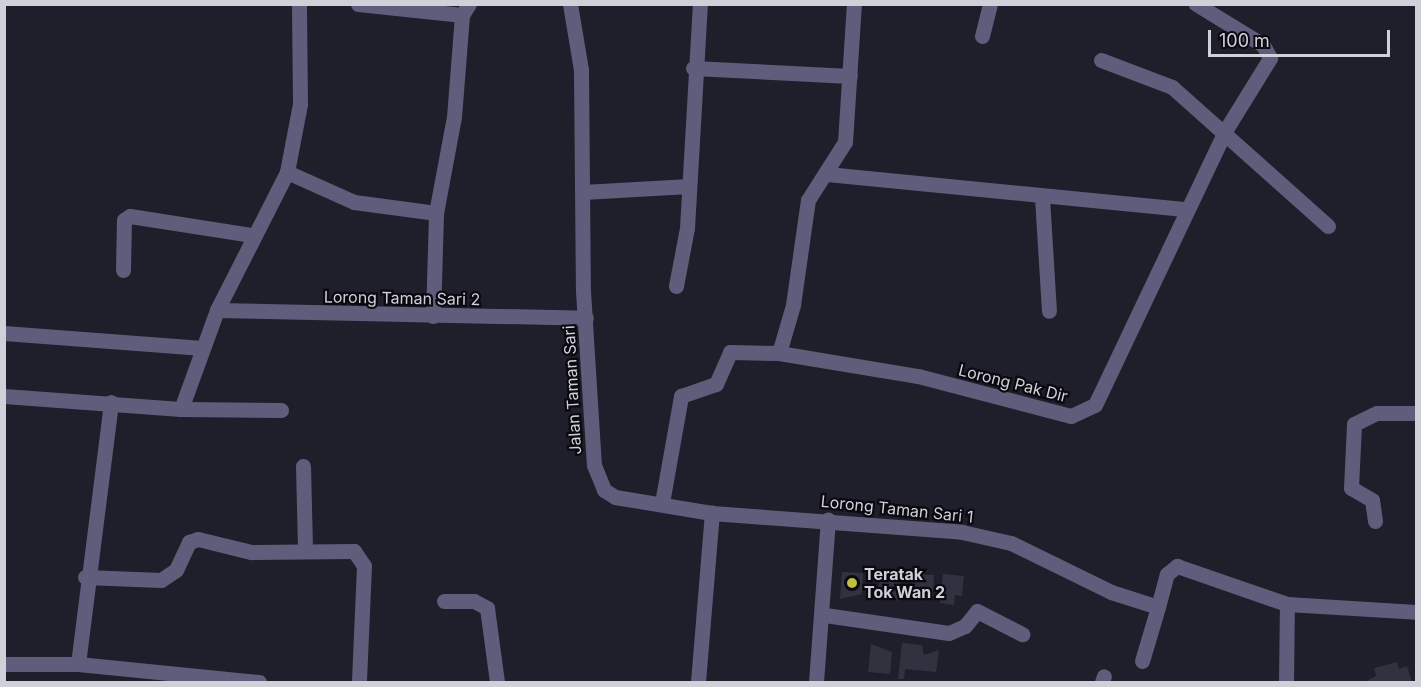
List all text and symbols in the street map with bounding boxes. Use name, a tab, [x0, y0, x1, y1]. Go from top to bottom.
scale bar	[1211, 18, 1392, 56]
text: 100 m	[1219, 30, 1270, 51]
street label: Lorong Taman Sari 2	[324, 287, 480, 309]
street label: Jalan Taman Sari	[559, 325, 585, 455]
street label: Lorong Pak Dir	[956, 360, 1070, 406]
street label: Lorong Taman Sari 1	[820, 491, 974, 527]
place label: Teratak Tok Wan 2	[864, 564, 945, 602]
marker: Teratak Tok Wan 2	[845, 576, 859, 590]

